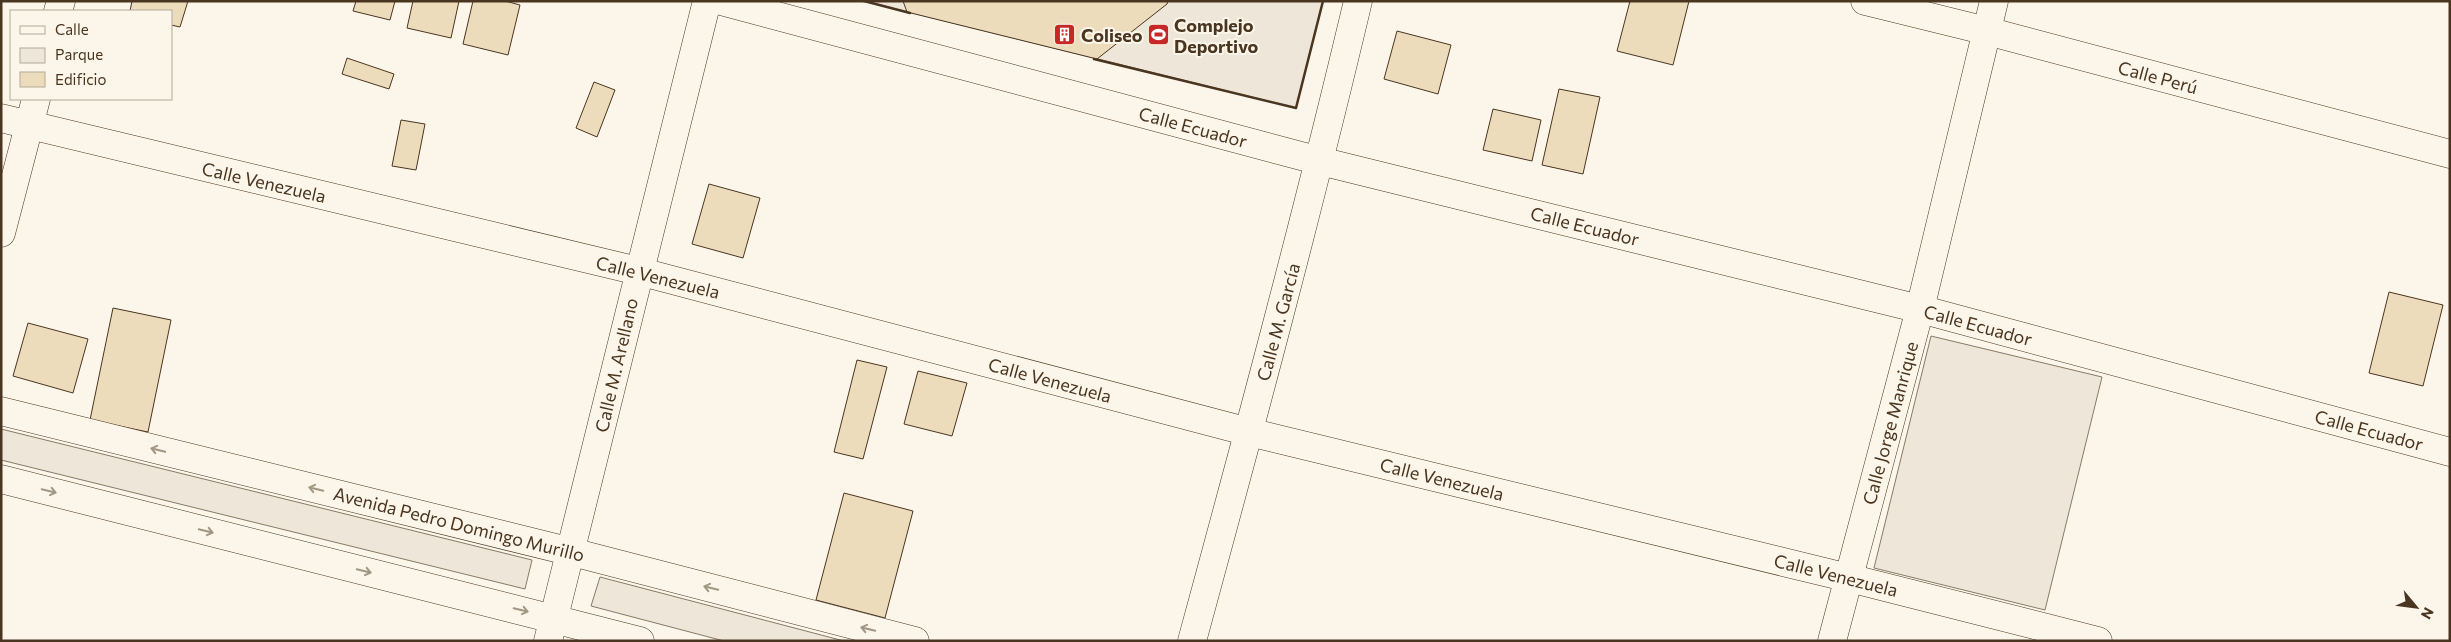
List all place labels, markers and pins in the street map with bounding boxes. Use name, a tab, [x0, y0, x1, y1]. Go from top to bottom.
place label: Complejo Deportivo	[1174, 14, 1259, 57]
building icon: Coliseo	[1053, 23, 1077, 47]
sports icon: Complejo Deportivo	[1146, 23, 1170, 47]
place label: Coliseo	[1081, 24, 1143, 46]

